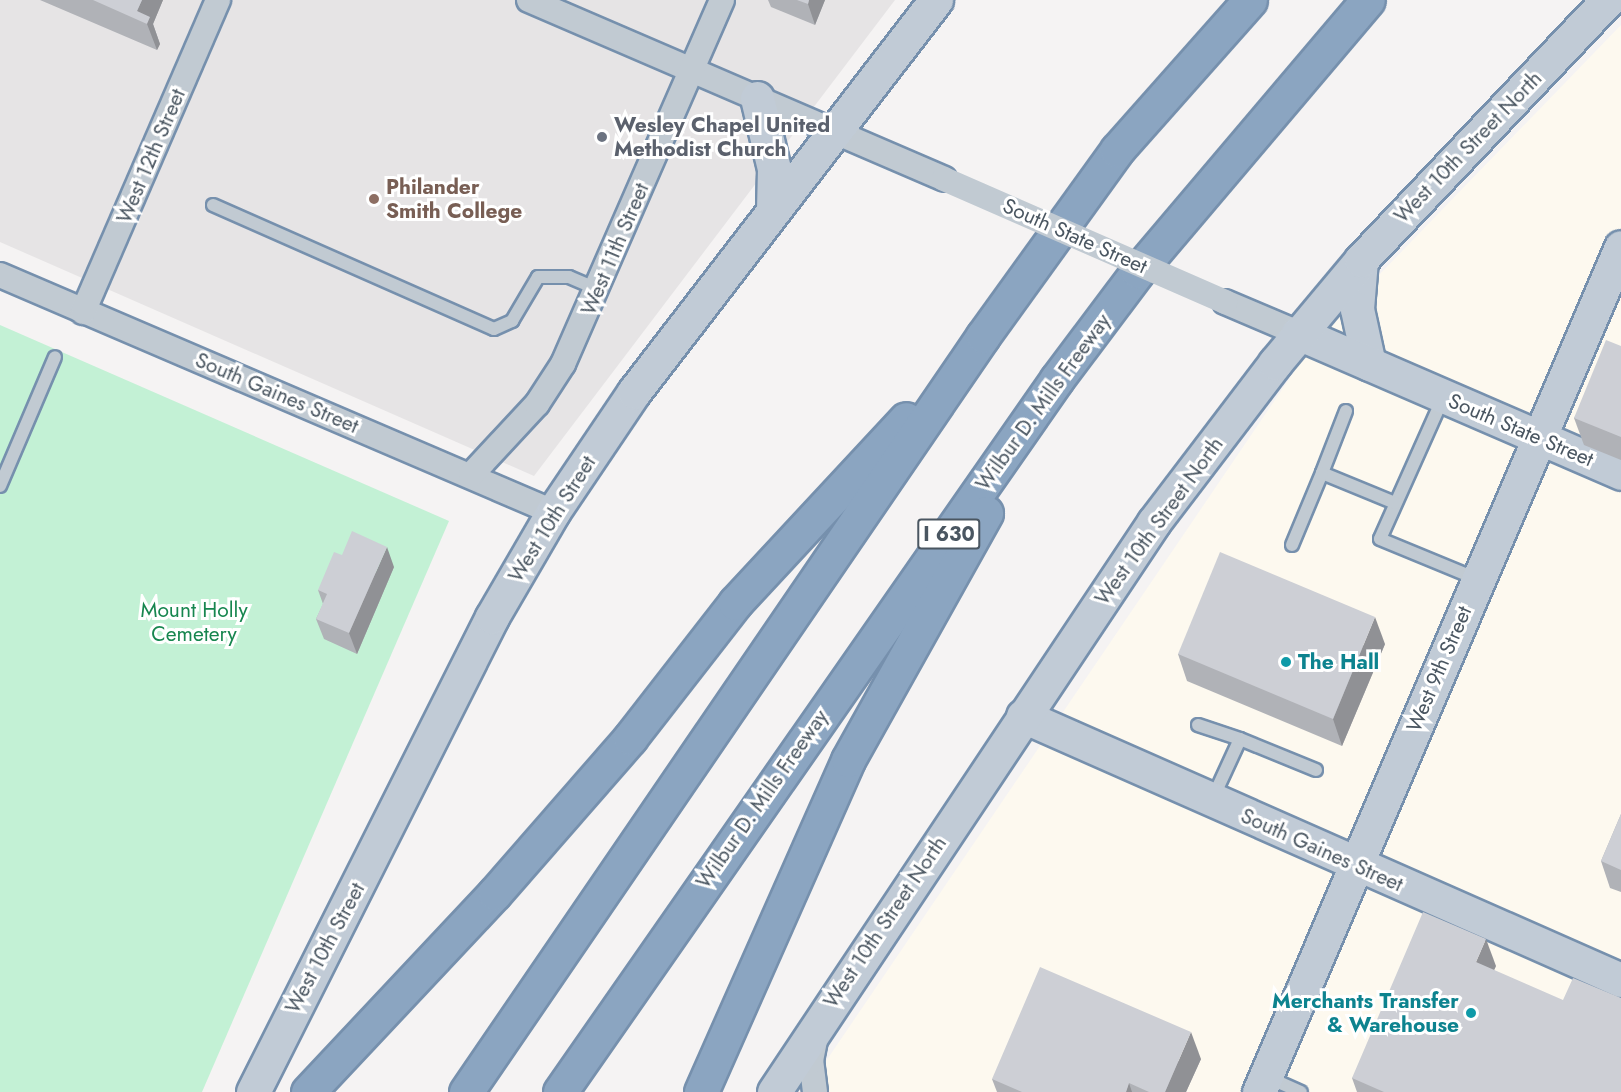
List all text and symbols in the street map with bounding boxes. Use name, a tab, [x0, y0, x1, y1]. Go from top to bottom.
street label: West 10th Street North	[1389, 66, 1547, 228]
street label: West 12th Street	[111, 85, 191, 227]
place label: Wesley Chapel United Methodist Church	[614, 112, 830, 162]
marker: Wesley Chapel United Methodist Church	[595, 130, 609, 144]
place label: Philander Smith College	[386, 174, 522, 224]
street label: West 11th Street	[576, 179, 654, 319]
marker: Philander Smith College	[367, 192, 381, 206]
street label: South State Street	[999, 193, 1151, 279]
street label: Wilbur D. Mills Freeway	[970, 309, 1116, 495]
street label: South Gaines Street	[192, 347, 362, 439]
street label: South State Street	[1445, 388, 1597, 472]
street label: West 10th Street North	[1090, 432, 1228, 610]
street label: West 10th Street	[503, 451, 601, 587]
road number: I 630	[916, 517, 982, 551]
park label: Mount Holly Cemetery	[140, 597, 248, 647]
street label: West 9th Street	[1401, 602, 1477, 736]
place label: The Hall	[1298, 649, 1379, 675]
marker: The Hall	[1279, 655, 1293, 669]
street label: Wilbur D. Mills Freeway	[691, 705, 833, 893]
street label: South Gaines Street	[1237, 803, 1407, 897]
street label: West 10th Street North	[818, 831, 952, 1013]
street label: West 10th Street	[280, 878, 370, 1018]
place label: Merchants Transfer & Warehouse	[1272, 988, 1459, 1038]
marker: Merchants Transfer & Warehouse	[1464, 1006, 1478, 1020]

